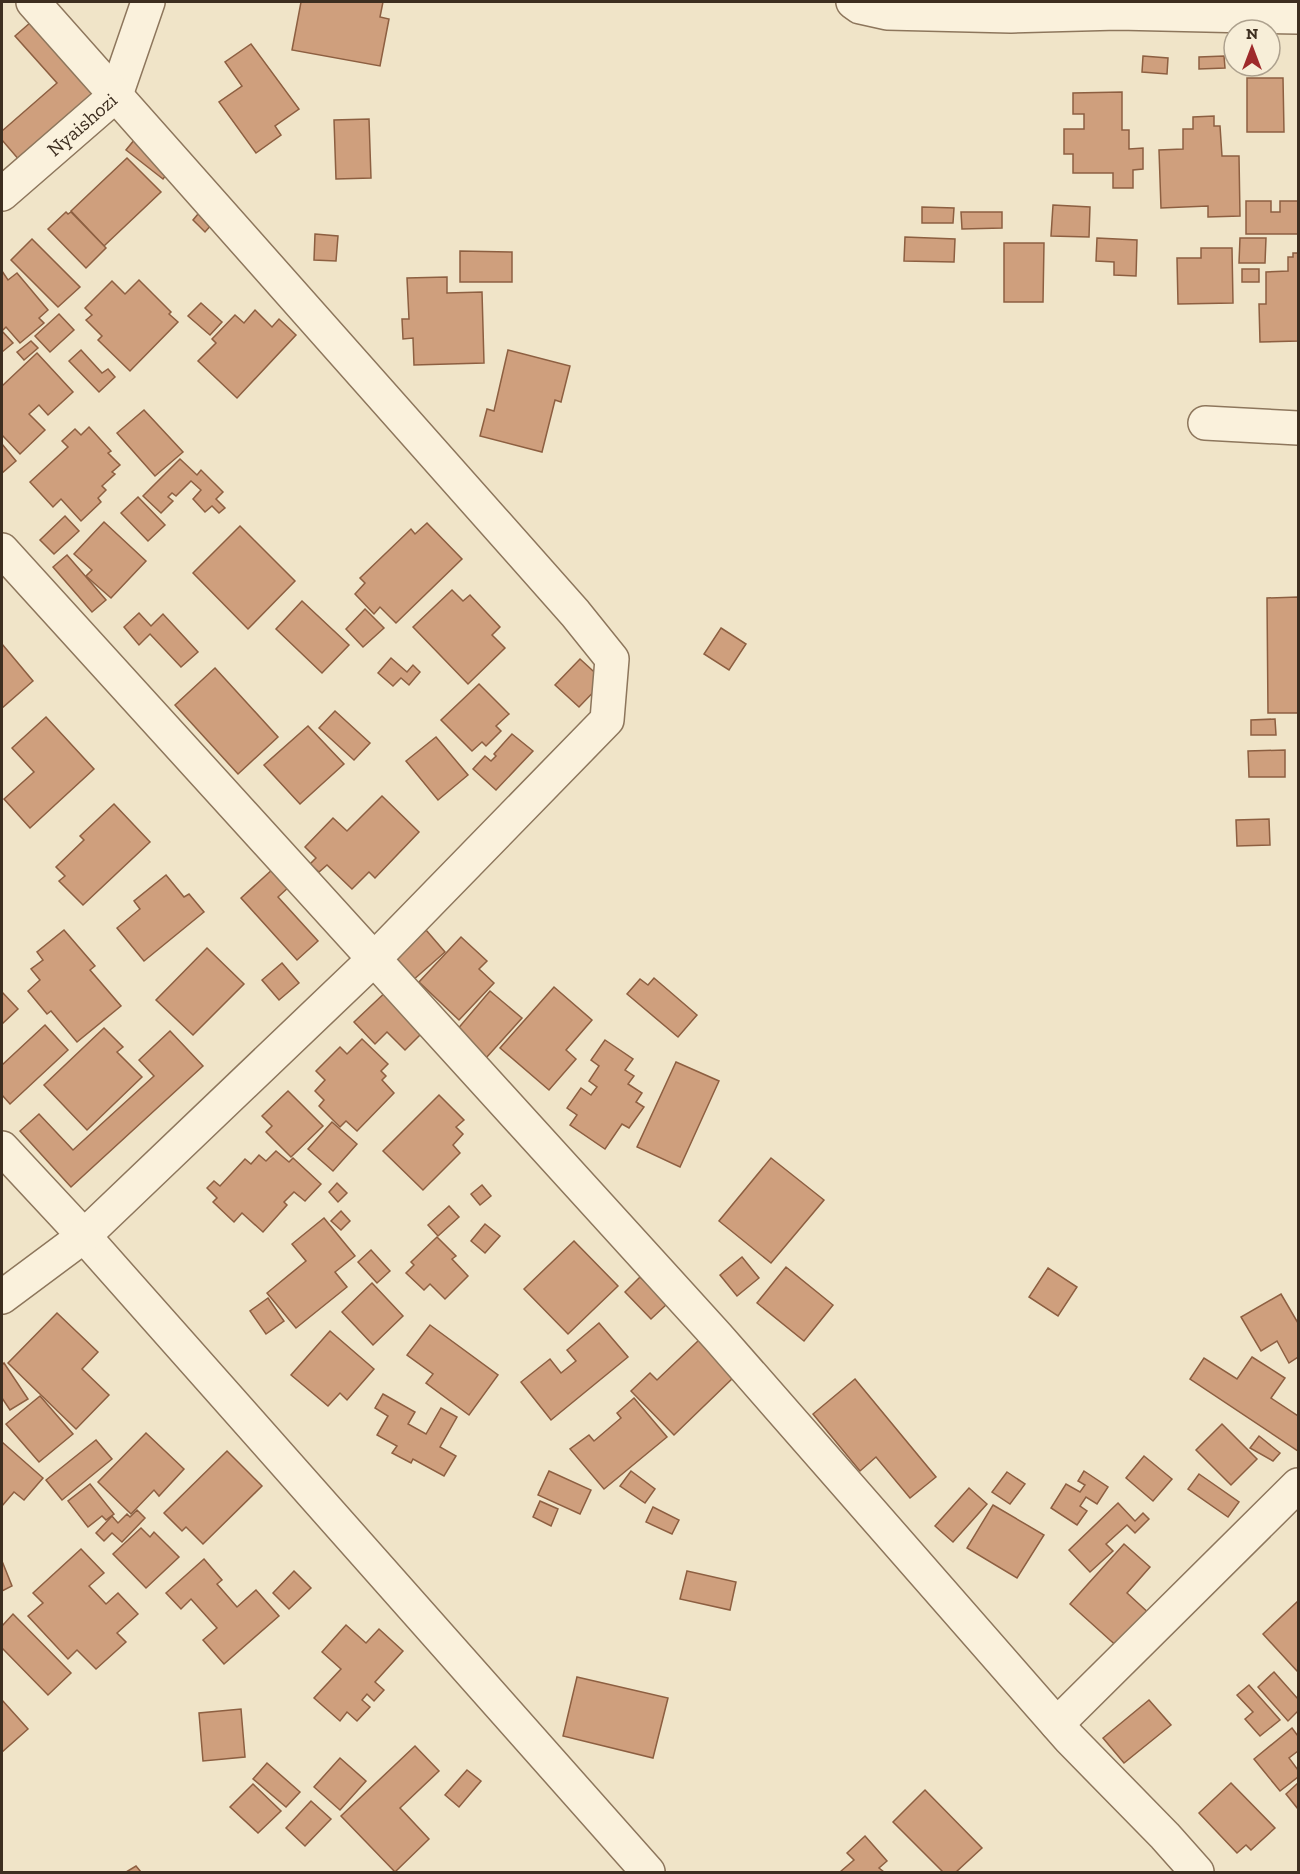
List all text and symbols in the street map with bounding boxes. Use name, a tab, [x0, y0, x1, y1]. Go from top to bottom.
north arrow	[1222, 18, 1282, 78]
text: N	[1246, 24, 1258, 43]
street label: Nyaishozi	[42, 87, 122, 161]

